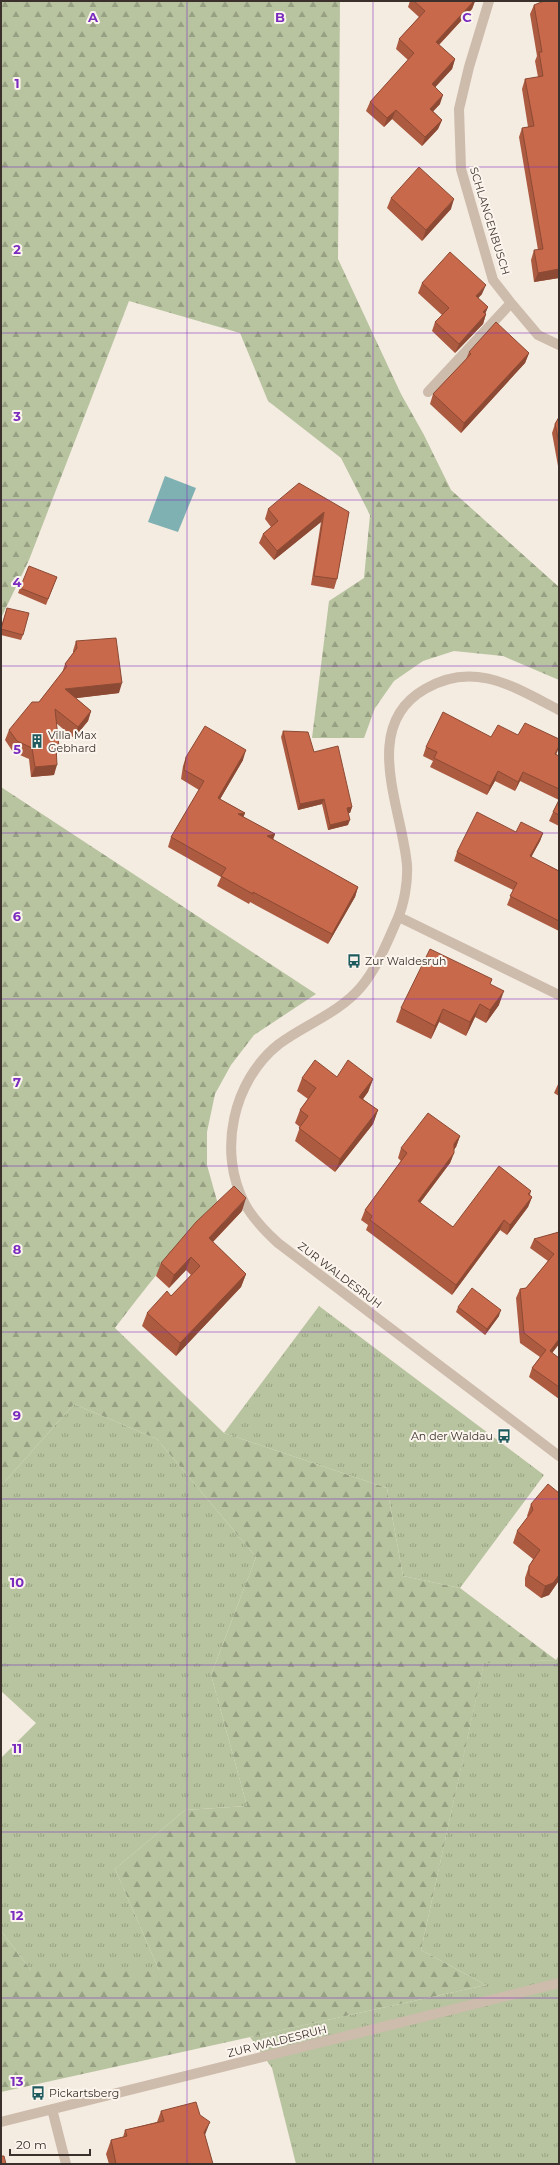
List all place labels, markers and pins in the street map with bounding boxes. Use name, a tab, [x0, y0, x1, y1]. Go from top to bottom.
place label: Villa Max Gebhard	[48, 728, 97, 755]
building icon: Villa Max Gebhard	[29, 733, 45, 749]
bus stop icon: Zur Waldesruh	[346, 953, 362, 969]
place label: Zur Waldesruh	[365, 954, 447, 968]
bus stop icon: An der Waldau	[496, 1428, 512, 1444]
place label: An der Waldau	[411, 1429, 493, 1443]
bus stop icon: Pickartsberg	[30, 2085, 46, 2101]
place label: Pickartsberg	[49, 2086, 119, 2100]

